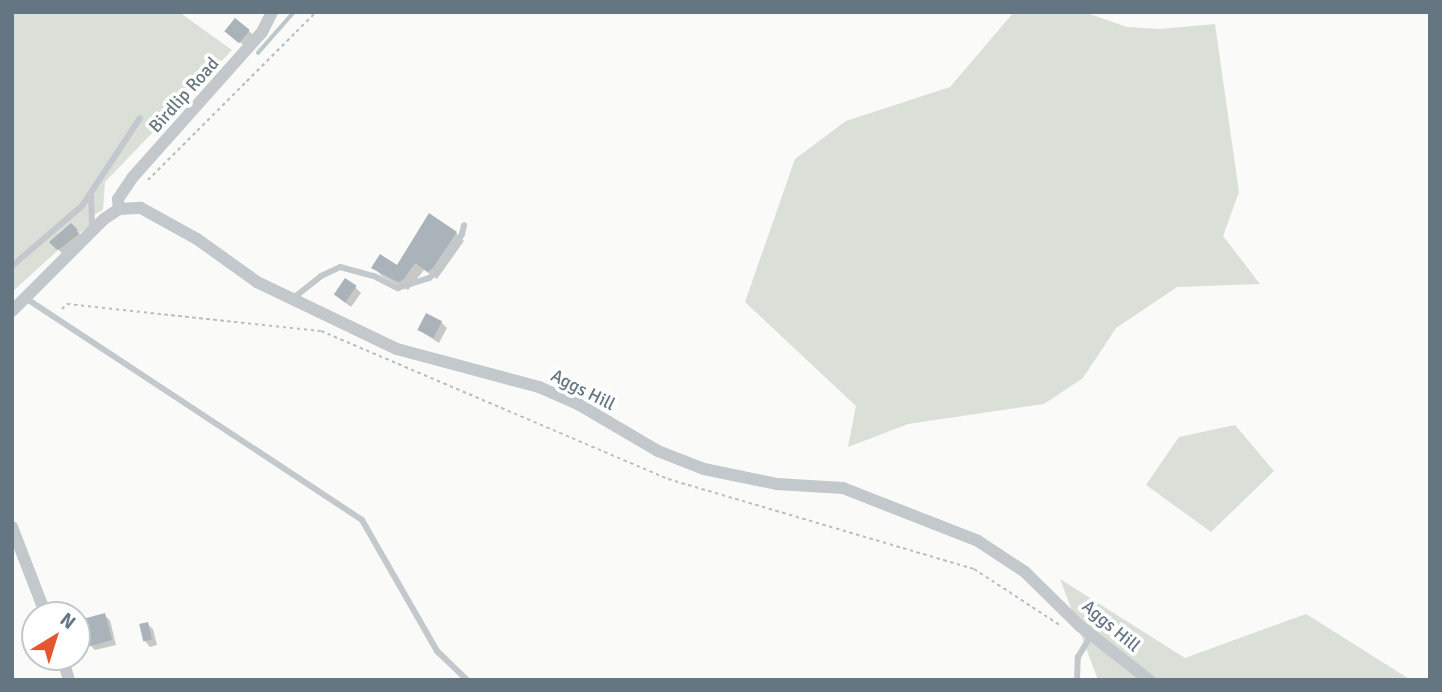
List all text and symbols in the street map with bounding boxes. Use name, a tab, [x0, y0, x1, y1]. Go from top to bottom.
street label: Birdlip Road	[145, 53, 223, 137]
street label: Aggs Hill	[547, 365, 619, 415]
street label: Aggs Hill	[1078, 596, 1144, 656]
north arrow	[21, 601, 91, 671]
text: N	[55, 608, 80, 635]

